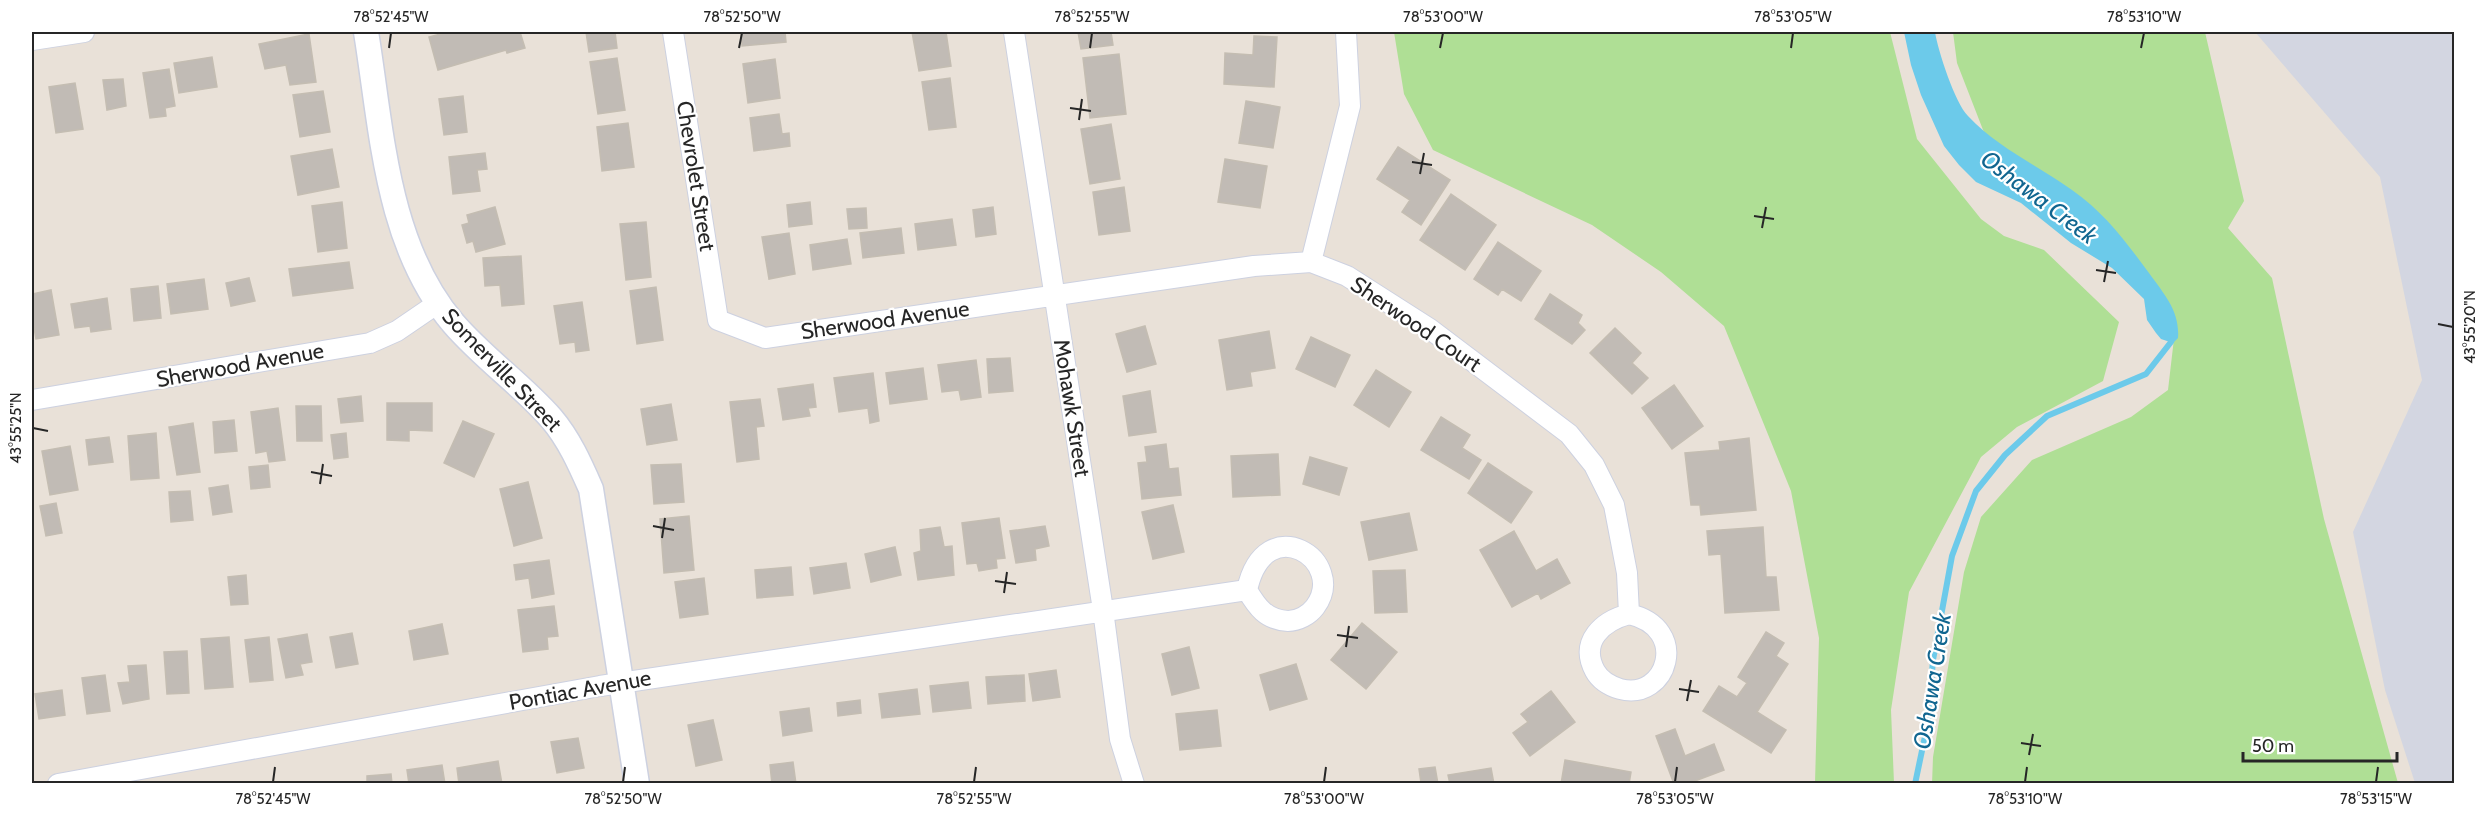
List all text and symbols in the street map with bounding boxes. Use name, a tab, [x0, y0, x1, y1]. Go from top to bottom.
text: 78°52'45"W	[353, 8, 429, 26]
text: 78°52'50"W	[703, 8, 781, 26]
text: 78°52'55"W	[1055, 8, 1130, 26]
text: 78°53'00"W	[1403, 8, 1484, 26]
text: 78°53'05"W	[1754, 8, 1833, 26]
text: 78°53'10"W	[2107, 8, 2182, 26]
street label: Chevrolet Street	[671, 99, 721, 253]
water label: Oshawa Creek	[1975, 144, 2103, 250]
street label: Sherwood Court	[1346, 271, 1487, 378]
text: 43°55'20"N	[2461, 290, 2479, 364]
street label: Sherwood Avenue	[799, 295, 971, 345]
street label: Somerville Street	[436, 303, 568, 438]
street label: Sherwood Avenue	[154, 337, 326, 393]
street label: Mohawk Street	[1048, 337, 1096, 479]
text: 43°55'25"N	[7, 392, 25, 464]
water label: Oshawa Creek	[1907, 610, 1957, 751]
street label: Pontiac Avenue	[507, 664, 653, 716]
scale bar	[2243, 725, 2398, 763]
text: 50 m	[2252, 735, 2294, 757]
text: 78°52'45"W	[235, 790, 311, 808]
text: 78°52'50"W	[584, 790, 662, 808]
text: 78°52'55"W	[937, 790, 1012, 808]
text: 78°53'00"W	[1284, 790, 1365, 808]
text: 78°53'05"W	[1636, 790, 1715, 808]
text: 78°53'10"W	[1988, 790, 2063, 808]
text: 78°53'15"W	[2340, 790, 2413, 808]

